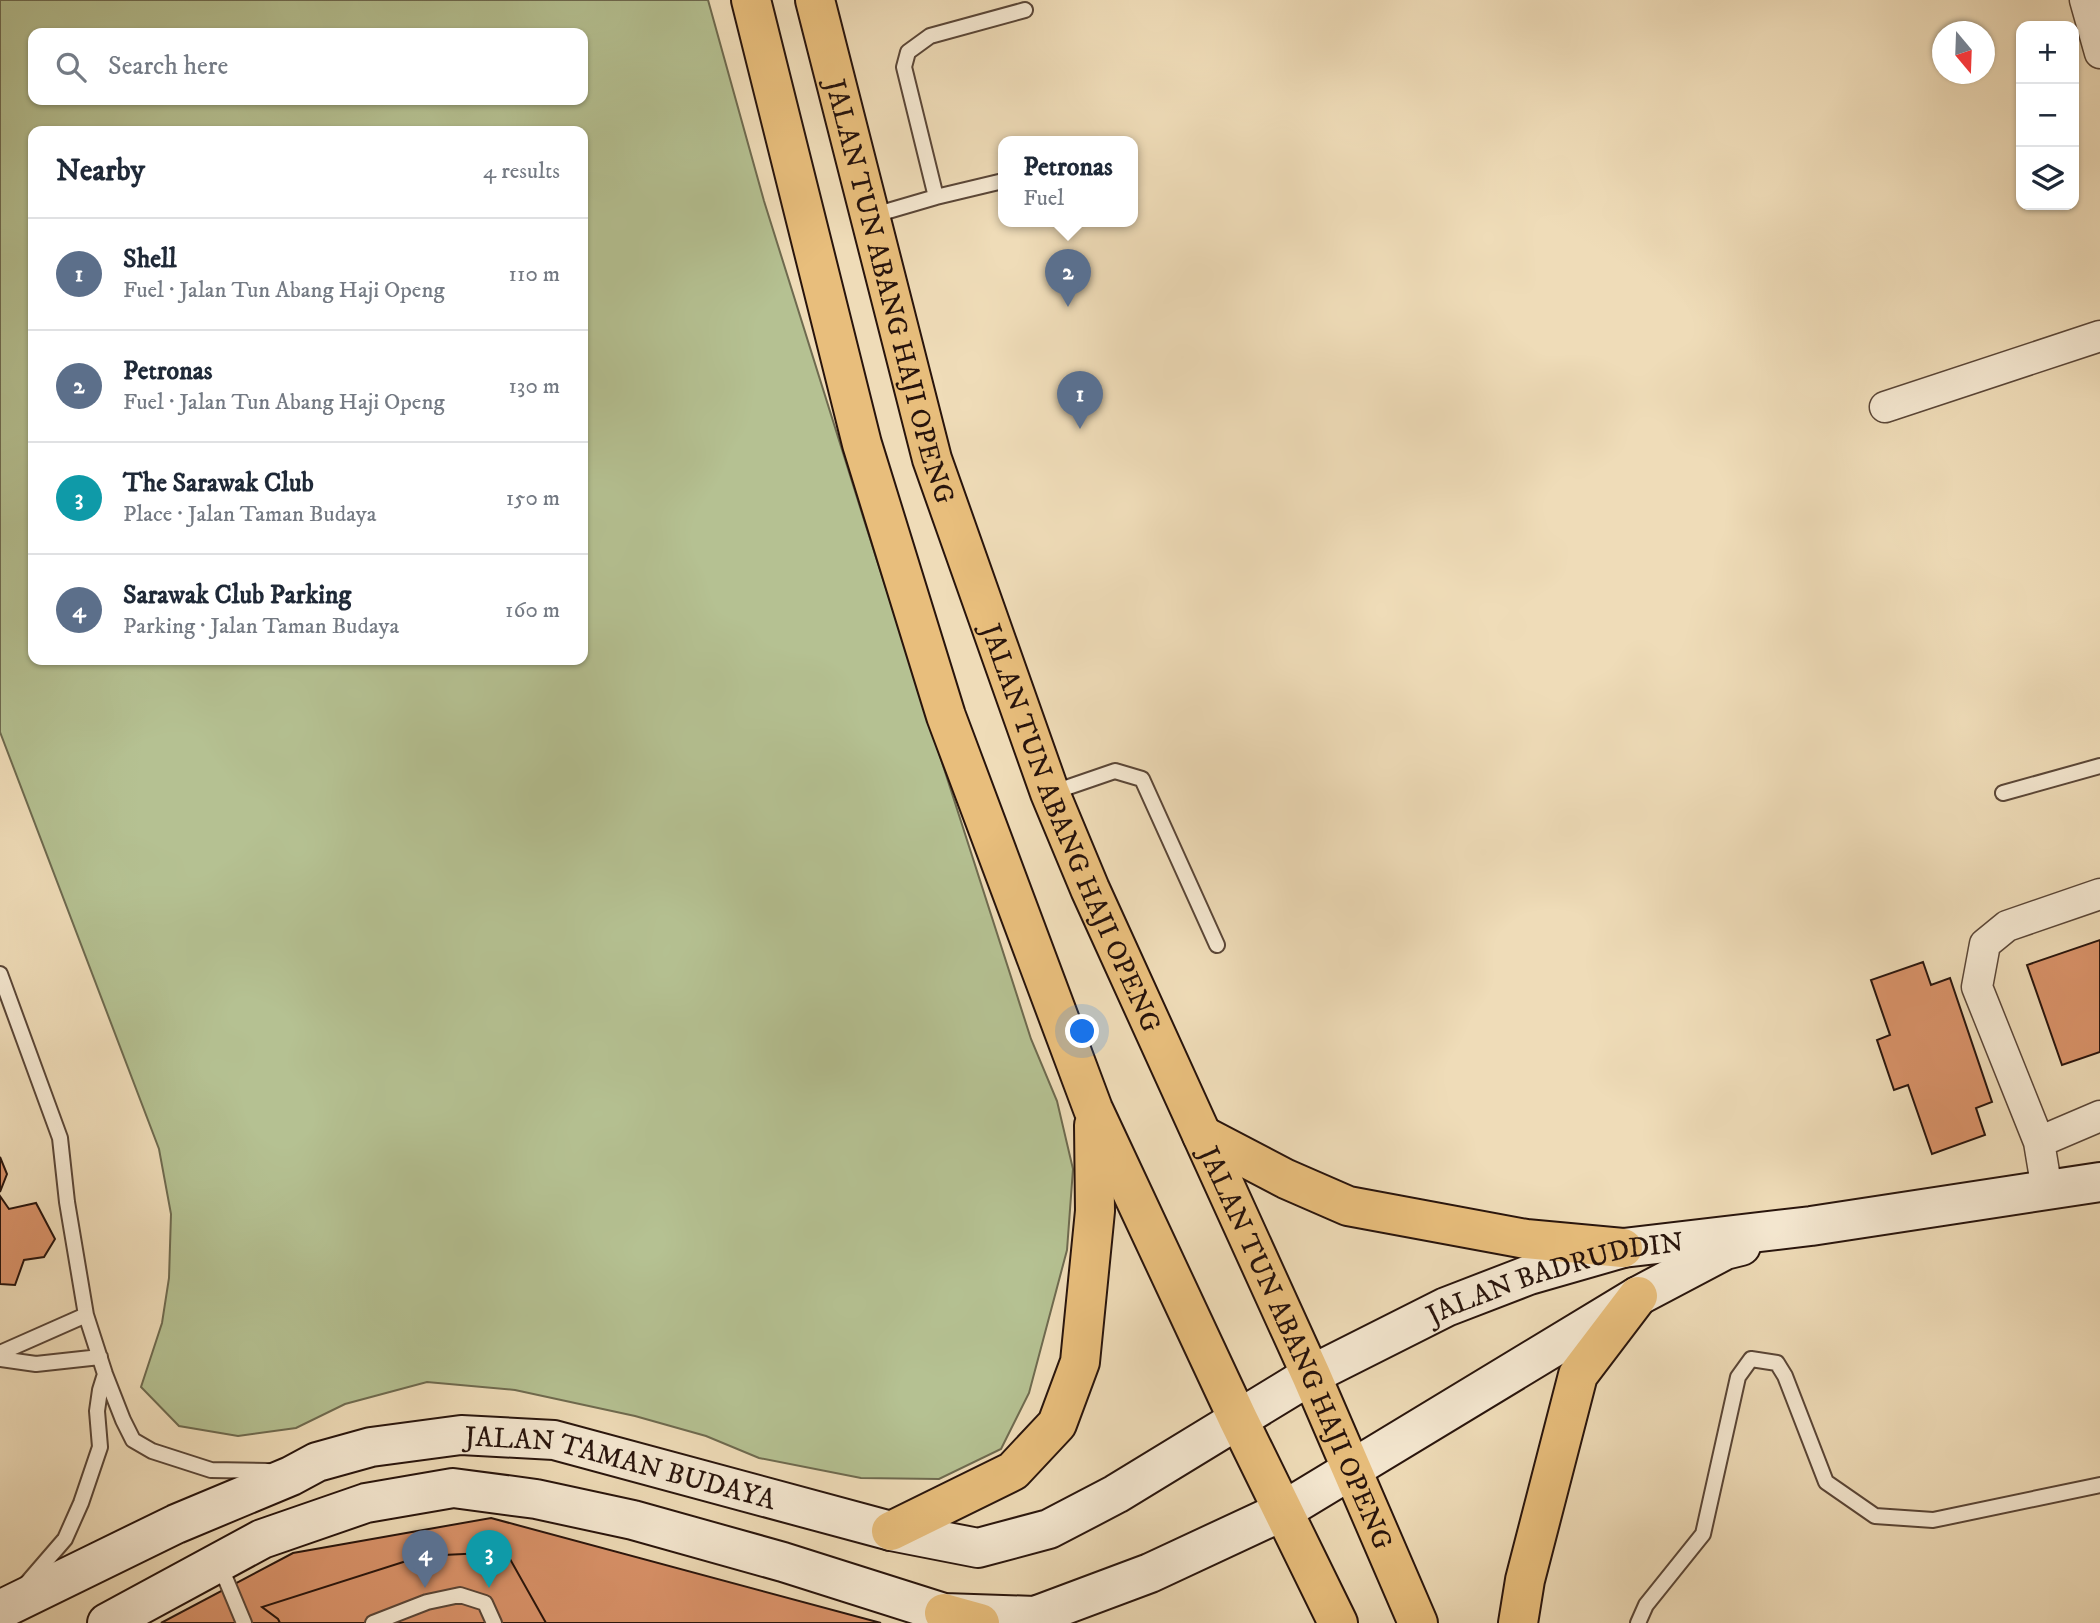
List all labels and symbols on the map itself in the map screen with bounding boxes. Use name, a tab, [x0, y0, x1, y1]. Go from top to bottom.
north arrow	[1932, 21, 1995, 84]
street label: JALAN TUN ABANG HAJI OPENG	[816, 73, 962, 509]
pin: 2	[1045, 249, 1091, 307]
pin: 1	[1057, 371, 1103, 429]
street label: JALAN TUN ABANG HAJI OPENG	[972, 616, 1169, 1038]
your location	[1065, 1014, 1099, 1048]
street label: JALAN TUN ABANG HAJI OPENG	[1189, 1139, 1400, 1555]
street label: JALAN BADRUDDIN	[1418, 1225, 1685, 1334]
street label: JALAN TAMAN BUDAYA	[461, 1419, 781, 1518]
pin: 4	[402, 1530, 448, 1588]
pin: 3	[466, 1530, 512, 1588]

